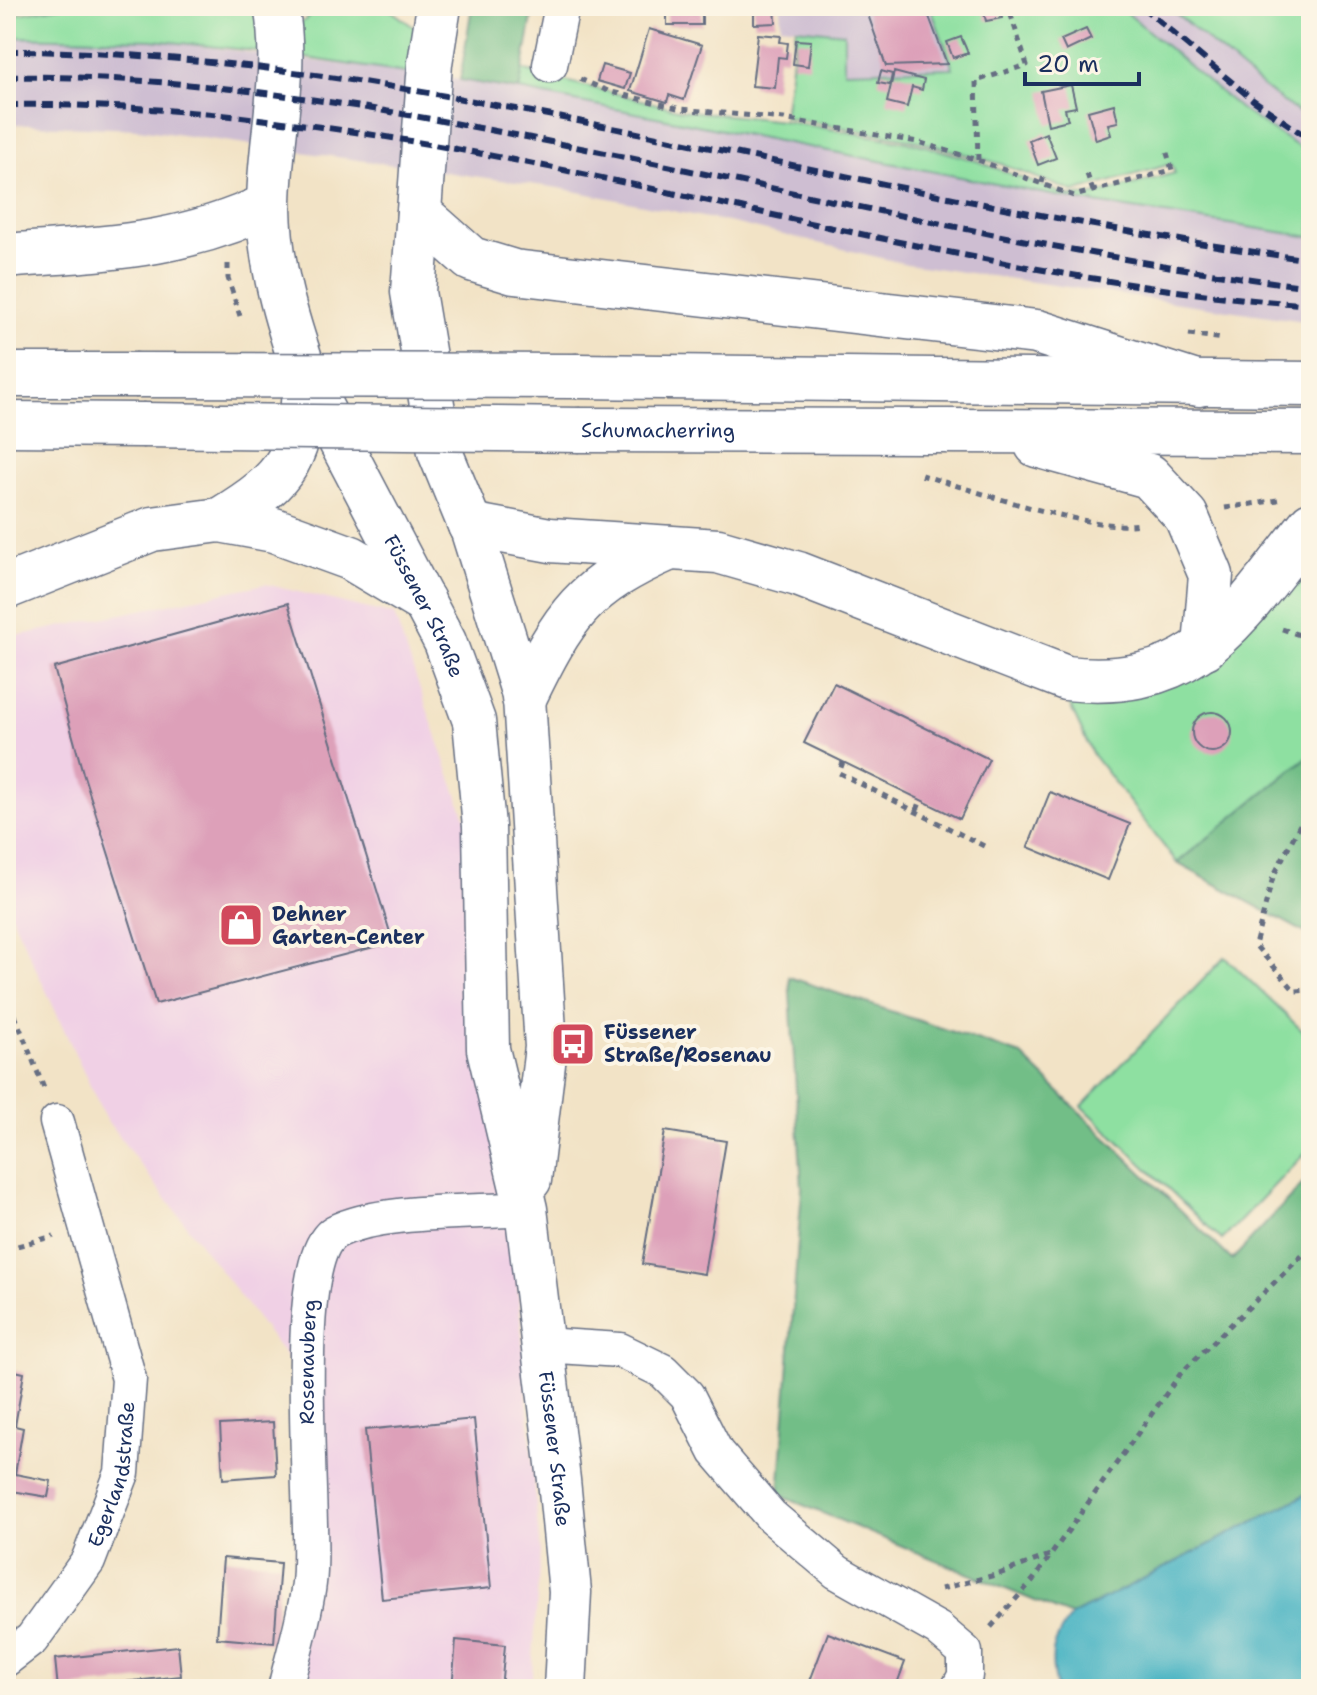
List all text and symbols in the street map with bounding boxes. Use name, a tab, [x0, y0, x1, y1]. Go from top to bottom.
scale bar	[1025, 36, 1139, 86]
text: 20 m	[1037, 48, 1099, 80]
street label: Schumacherring	[581, 417, 735, 443]
street label: Füssener Straße	[378, 530, 470, 681]
shop icon: Dehner Garten-Center	[217, 901, 265, 949]
place label: Dehner Garten-Center	[272, 901, 425, 950]
place label: Füssener Straße/Rosenau	[604, 1019, 772, 1068]
bus stop icon: Füssener Straße/Rosenau	[549, 1020, 597, 1068]
street label: Rosenauberg	[294, 1298, 323, 1425]
street label: Füssener Straße	[533, 1370, 577, 1528]
street label: Egerlandstraße	[82, 1400, 140, 1551]

